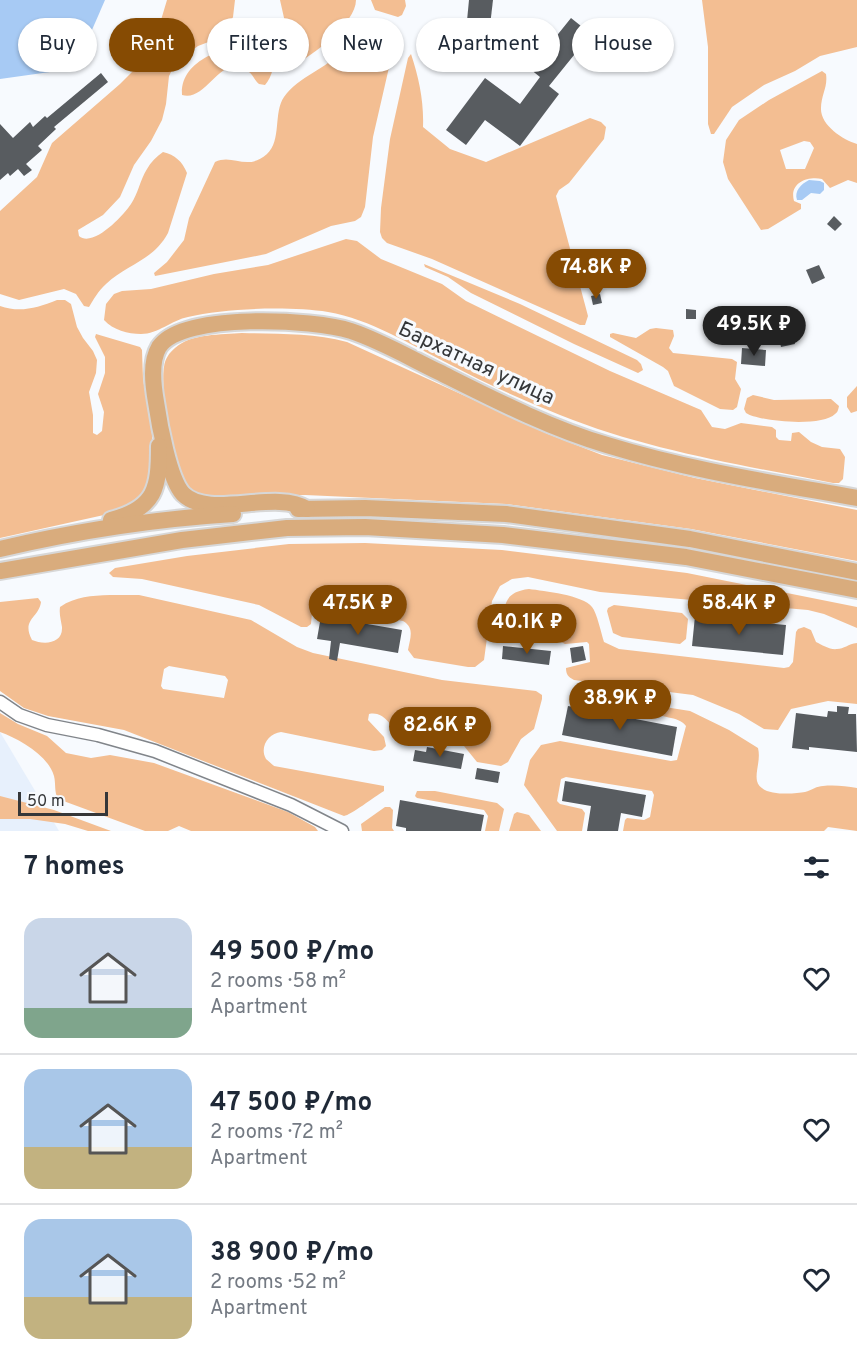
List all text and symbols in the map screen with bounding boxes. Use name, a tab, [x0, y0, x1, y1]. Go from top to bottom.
chip: Buy	[18, 18, 97, 72]
chip: Rent	[109, 18, 195, 72]
chip: Filters	[207, 18, 309, 72]
chip: New	[321, 18, 404, 72]
chip: Apartment	[416, 18, 560, 72]
chip: House	[572, 18, 674, 72]
pin: 74.8K ₽	[541, 249, 651, 300]
text: 74.8K ₽	[560, 255, 632, 281]
pin: 49.5K ₽	[699, 306, 809, 357]
text: 49.5K ₽	[717, 312, 791, 338]
street label: Бархатная улица	[394, 316, 558, 412]
pin: 47.5K ₽	[303, 585, 413, 636]
pin: 58.4K ₽	[684, 585, 794, 636]
text: 47.5K ₽	[323, 591, 393, 617]
text: 58.4K ₽	[702, 591, 776, 617]
pin: 40.1K ₽	[472, 604, 582, 655]
text: 40.1K ₽	[491, 610, 563, 636]
pin: 38.9K ₽	[565, 680, 675, 731]
text: 38.9K ₽	[583, 686, 657, 712]
pin: 82.6K ₽	[385, 707, 495, 758]
text: 82.6K ₽	[403, 713, 477, 739]
scale bar	[18, 789, 108, 816]
text: 50 m	[27, 792, 65, 812]
text: 7 homes	[24, 851, 124, 884]
icon: filters	[800, 851, 833, 884]
text: 49 500 ₽/mo	[210, 936, 374, 969]
icon: home	[72, 942, 144, 1014]
icon: heart	[800, 962, 833, 995]
text: 2 rooms · 58 m²	[210, 969, 346, 995]
text: Apartment	[210, 995, 308, 1021]
text: 47 500 ₽/mo	[210, 1087, 372, 1120]
icon: home	[72, 1093, 144, 1165]
icon: heart	[800, 1113, 833, 1146]
text: 2 rooms · 72 m²	[210, 1120, 343, 1146]
text: Apartment	[210, 1146, 308, 1172]
text: 38 900 ₽/mo	[210, 1237, 374, 1270]
icon: home	[72, 1243, 144, 1315]
icon: heart	[800, 1263, 833, 1296]
text: 2 rooms · 52 m²	[210, 1270, 346, 1296]
text: Apartment	[210, 1296, 308, 1322]

